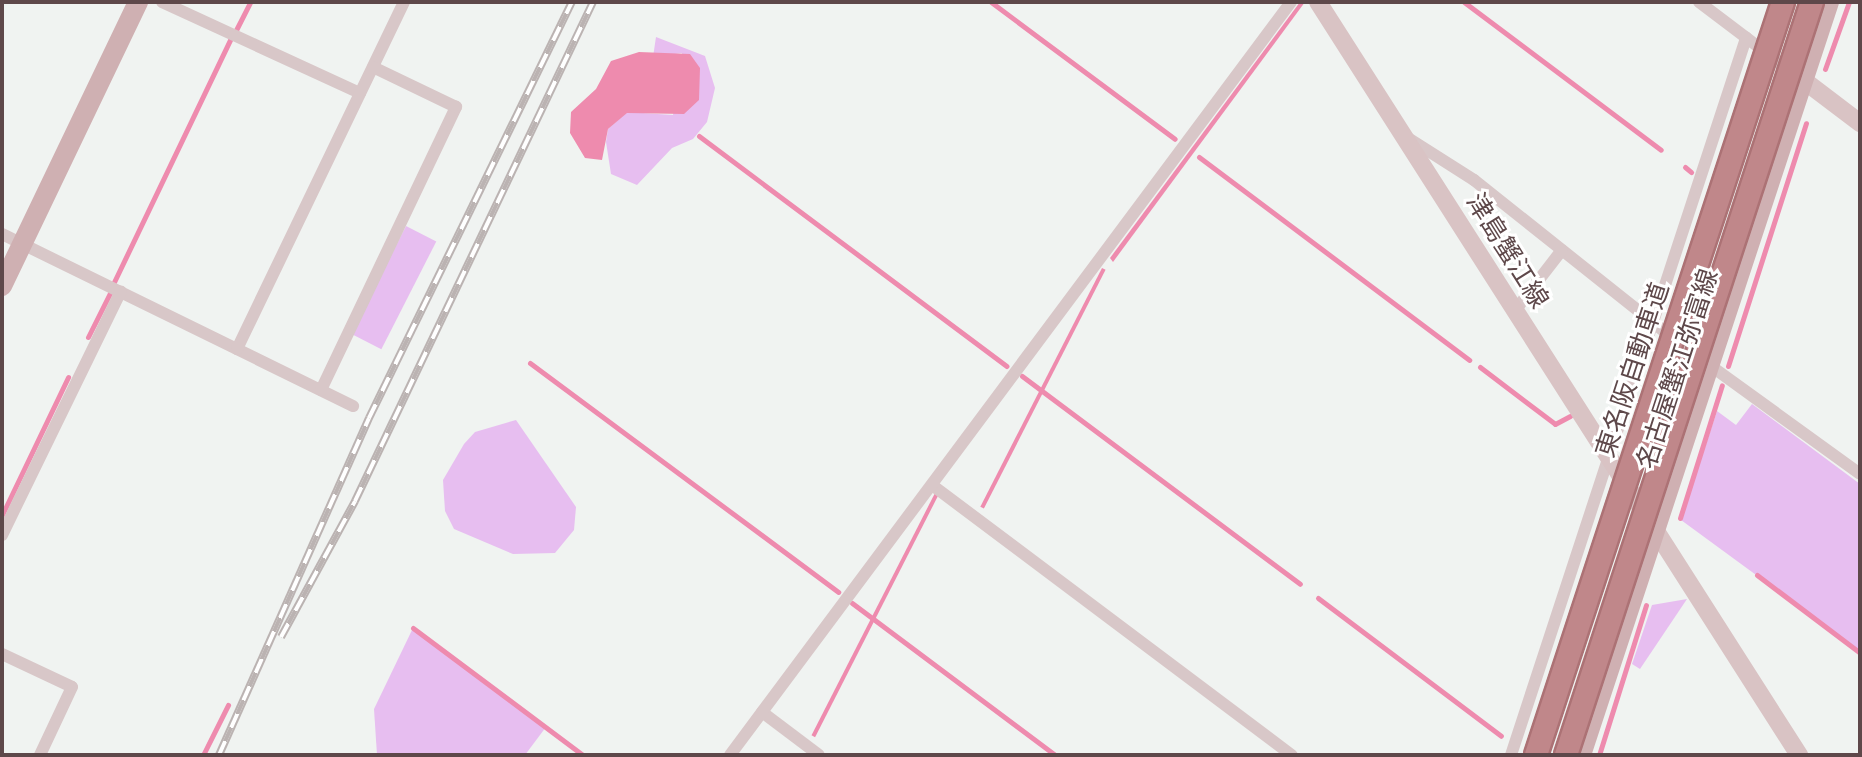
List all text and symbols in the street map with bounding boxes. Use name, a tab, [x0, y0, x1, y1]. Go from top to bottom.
street label: 津島蟹江線	[1459, 188, 1555, 314]
street label: 名古屋蟹江弥富線	[1631, 265, 1725, 473]
street label: 東名阪自動車道	[1590, 279, 1676, 461]

